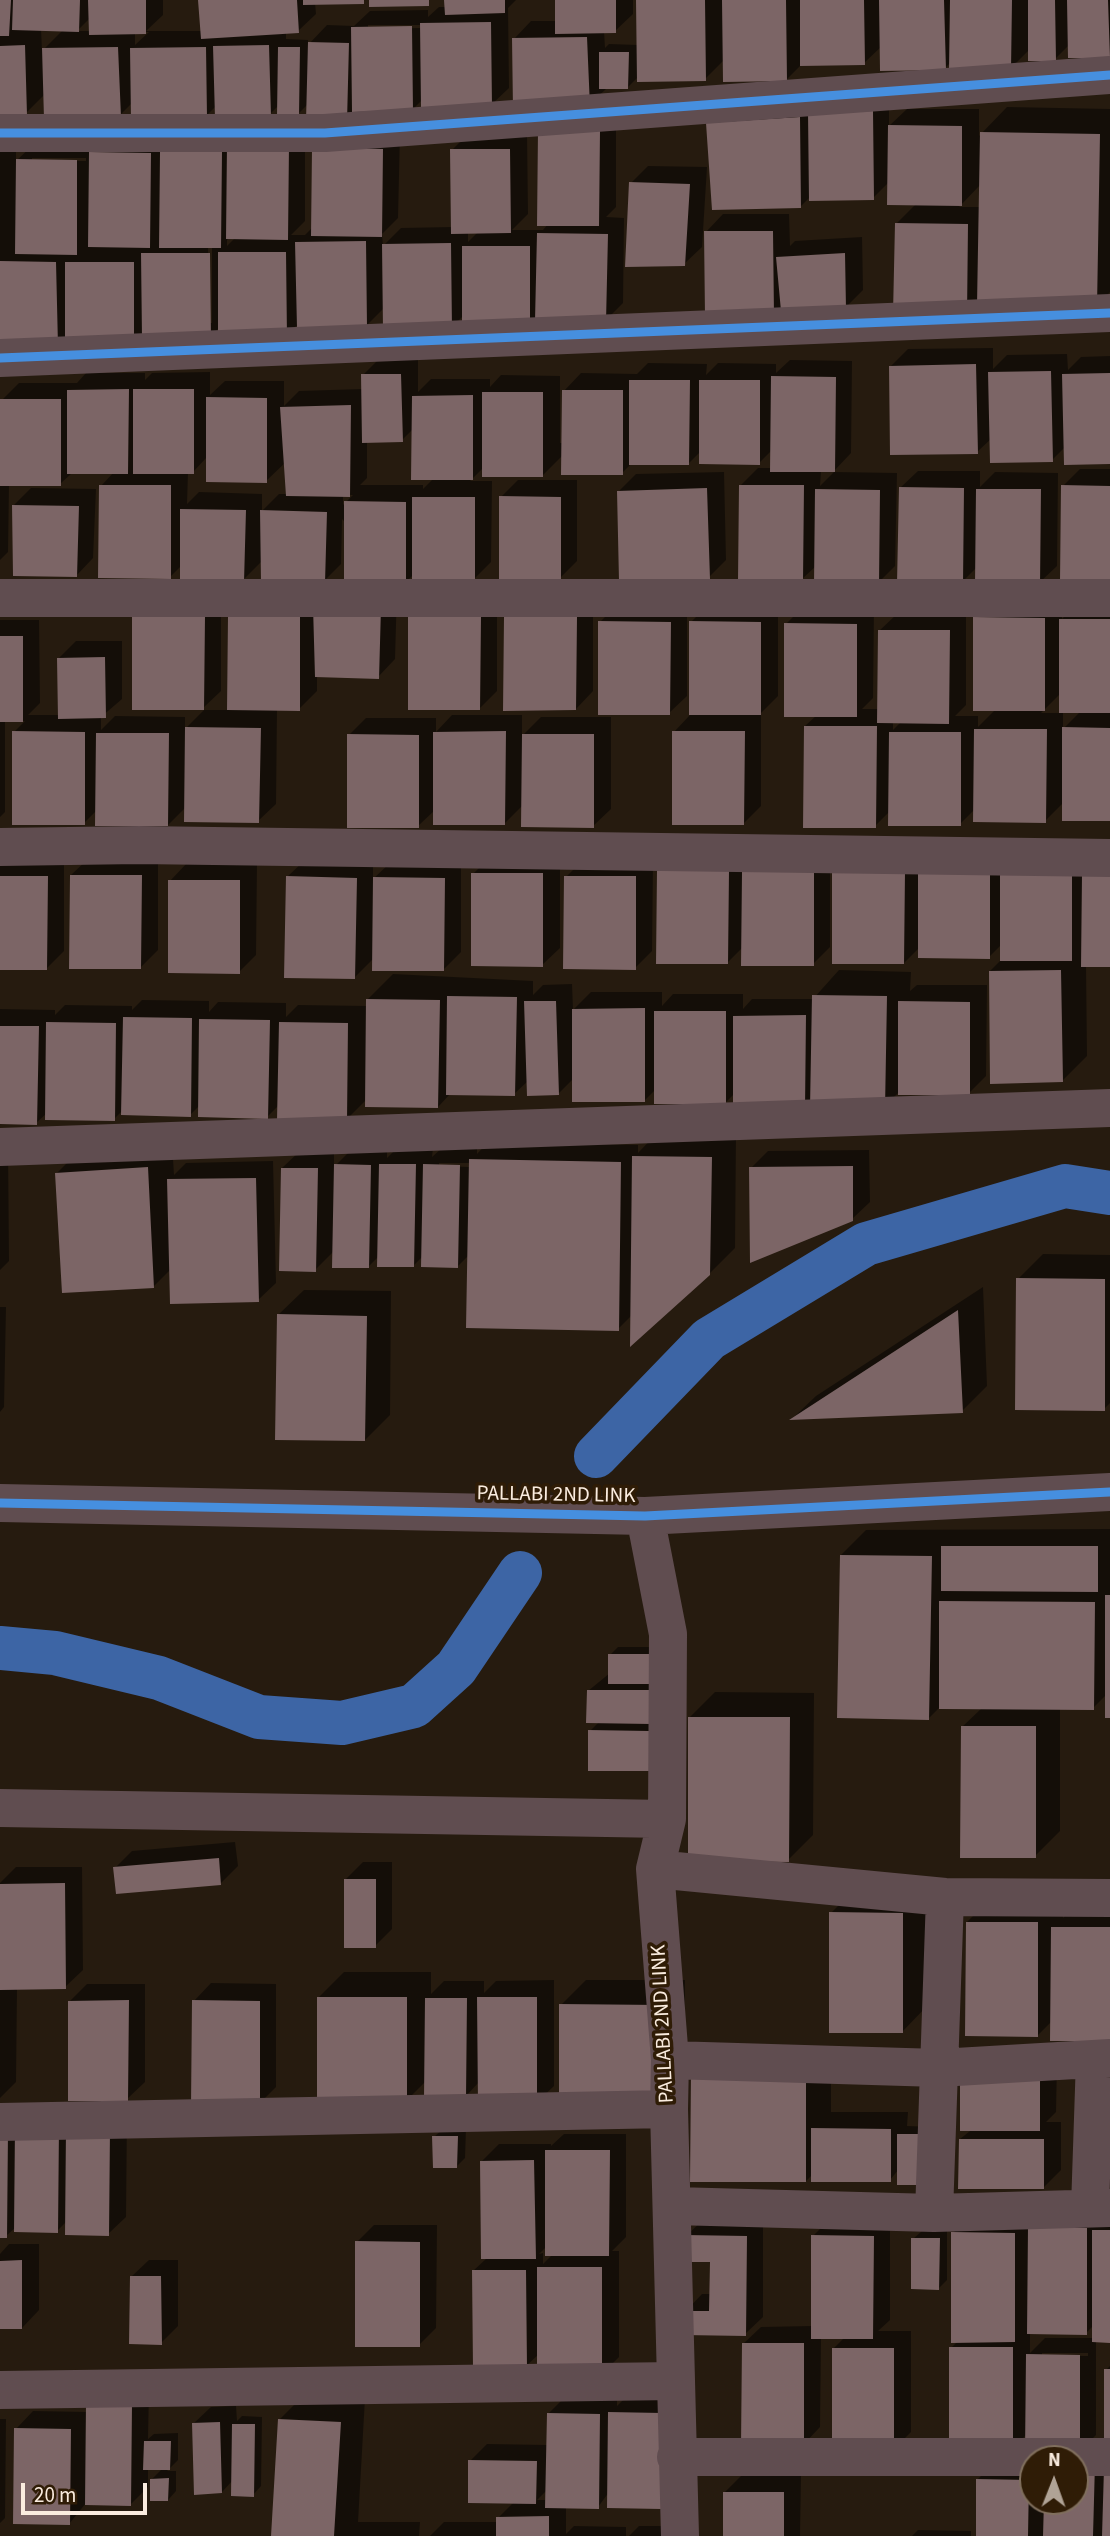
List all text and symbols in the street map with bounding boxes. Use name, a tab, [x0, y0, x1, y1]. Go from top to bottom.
street label: PALLABI 2ND LINK	[476, 1482, 636, 1510]
street label: PALLABI 2ND LINK	[647, 1944, 681, 2104]
north arrow	[1019, 2445, 1089, 2515]
text: N	[1048, 2447, 1061, 2474]
scale bar	[24, 2470, 150, 2514]
text: 20 m	[34, 2480, 76, 2510]

